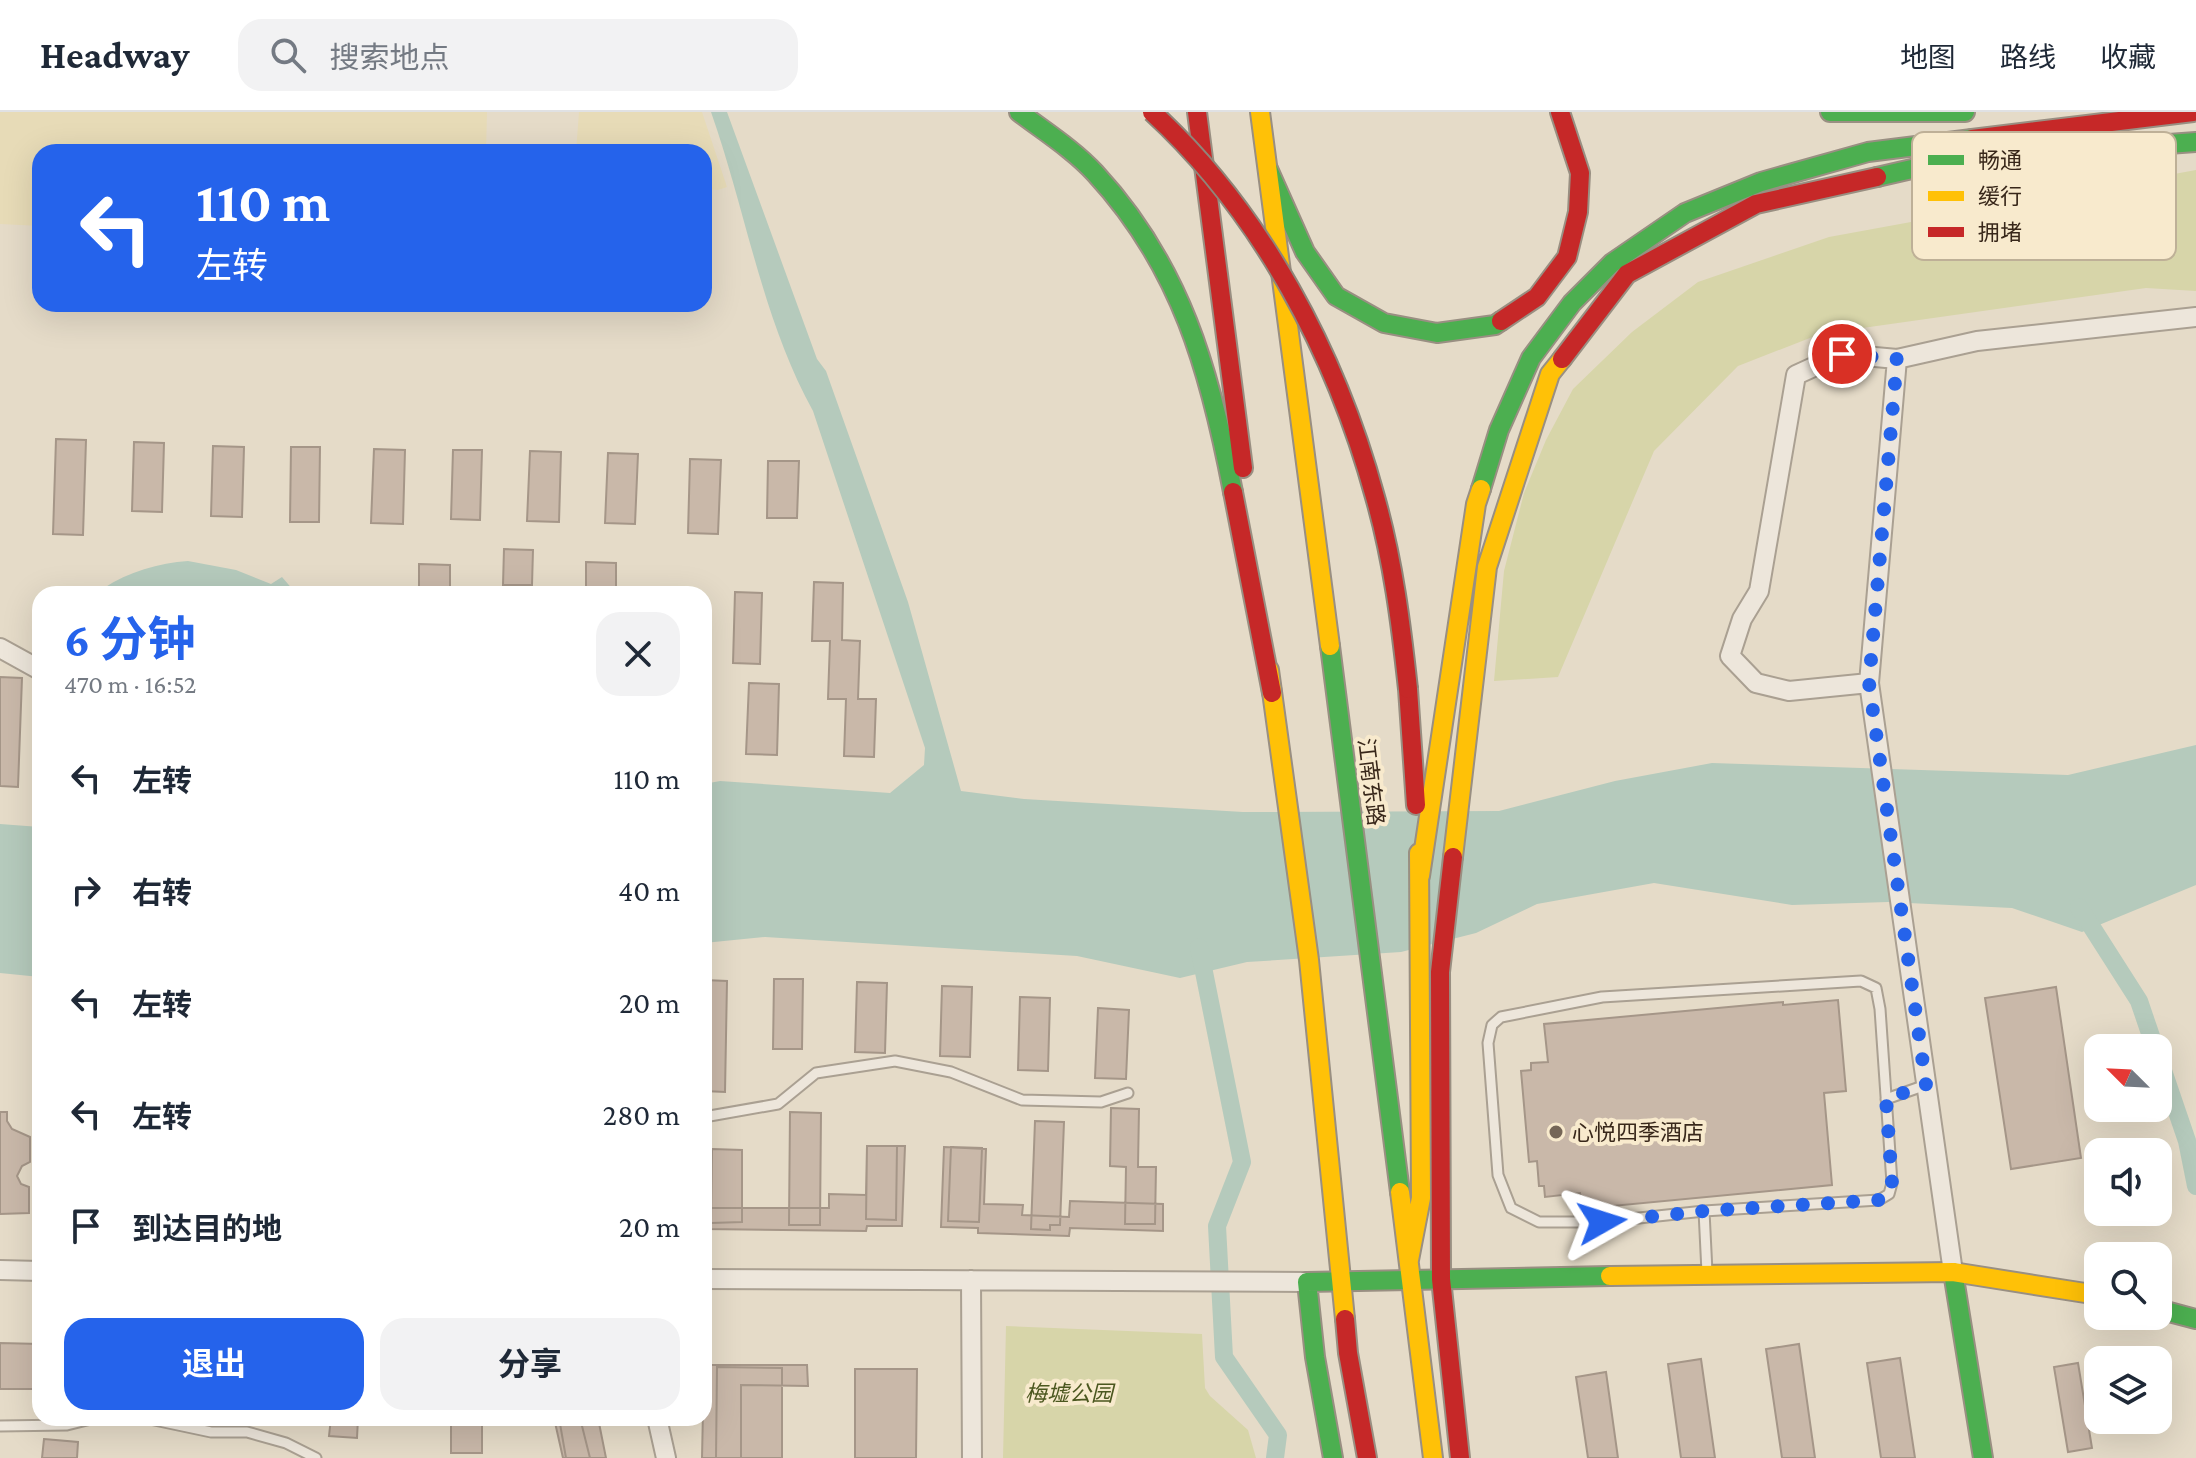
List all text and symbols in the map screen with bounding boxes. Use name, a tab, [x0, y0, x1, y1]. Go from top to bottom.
search box	[238, 19, 798, 91]
icon: search	[266, 33, 310, 77]
text: Headway	[40, 34, 190, 76]
text: 搜索地点	[330, 41, 450, 74]
text: 地图	[1900, 42, 1956, 73]
text: 路线	[2000, 42, 2056, 73]
text: 收藏	[2100, 42, 2156, 73]
legend	[1912, 132, 2176, 260]
text: 畅通	[1978, 148, 2022, 173]
text: 110 m	[196, 171, 330, 233]
icon: left	[64, 176, 168, 280]
text: 缓行	[1978, 184, 2022, 209]
text: 拥堵	[1978, 220, 2022, 245]
text: 左转	[196, 246, 268, 286]
pin	[1808, 320, 1876, 388]
icon: arrive	[1820, 332, 1864, 376]
button: close	[596, 612, 680, 696]
text: 6 分钟	[64, 613, 195, 666]
text: 470 m · 16:52	[64, 670, 197, 699]
street label: 江南东路	[1353, 737, 1389, 827]
icon: left	[64, 756, 108, 800]
text: 110 m	[613, 762, 680, 795]
text: 左转	[132, 764, 192, 797]
icon: right	[64, 868, 108, 912]
text: 40 m	[618, 874, 680, 907]
text: 右转	[132, 876, 192, 909]
icon: left	[64, 980, 108, 1024]
text: 20 m	[619, 986, 680, 1019]
text: 左转	[132, 988, 192, 1021]
north arrow	[2084, 1034, 2172, 1122]
map controls	[2084, 1034, 2172, 1434]
icon: left	[64, 1092, 108, 1136]
text: 280 m	[603, 1098, 680, 1131]
text: 左转	[132, 1100, 192, 1133]
place label: 心悦四季酒店	[1572, 1120, 1704, 1145]
marker: 心悦四季酒店	[1547, 1123, 1565, 1141]
button: sound	[2084, 1138, 2172, 1226]
position arrow	[1560, 1180, 1644, 1264]
icon: arrive	[64, 1204, 108, 1248]
text: 20 m	[619, 1210, 680, 1243]
text: 到达目的地	[132, 1212, 282, 1245]
button: search	[2084, 1242, 2172, 1330]
button: 退出	[64, 1318, 364, 1410]
button: 分享	[380, 1318, 680, 1410]
button: layers	[2084, 1346, 2172, 1434]
park label: 梅墟公园	[1025, 1381, 1116, 1406]

